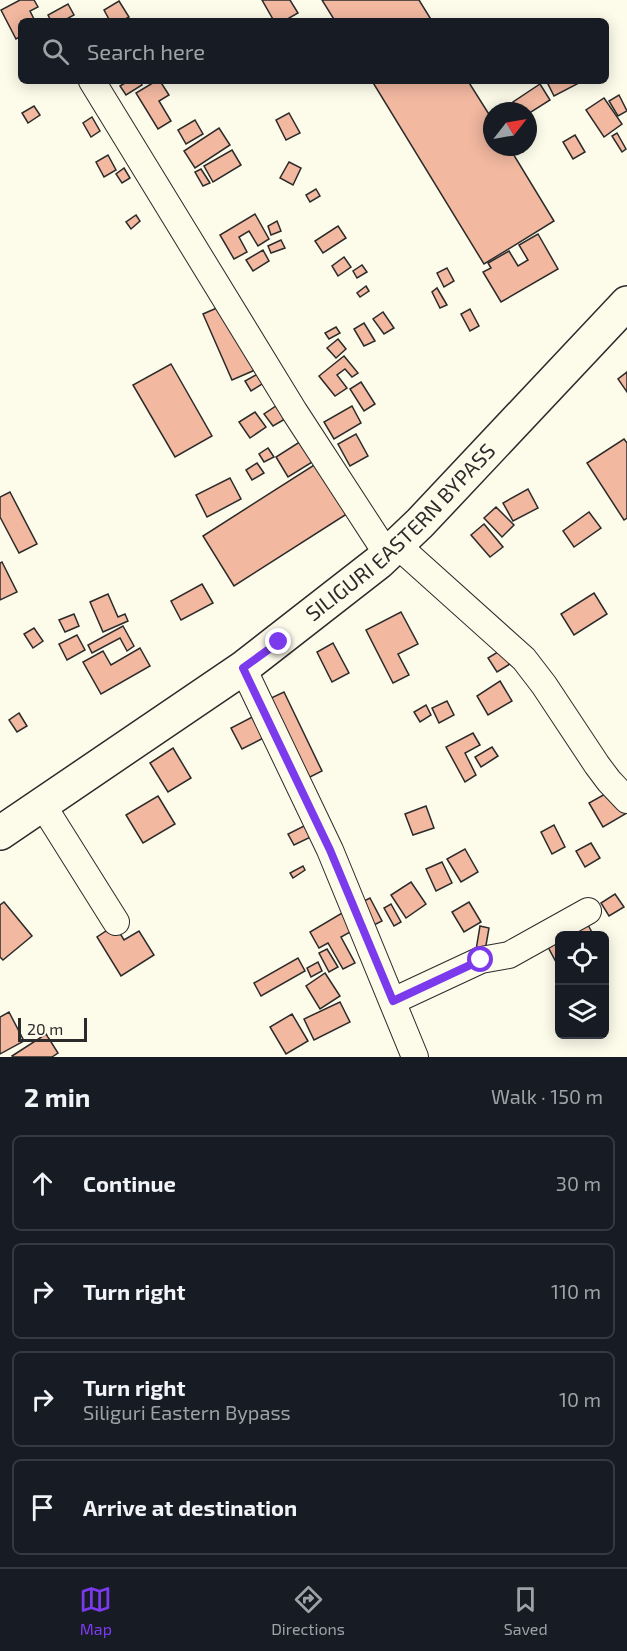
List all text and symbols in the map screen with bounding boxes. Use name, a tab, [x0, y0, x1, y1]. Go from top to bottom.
search box	[18, 18, 609, 84]
icon: search	[39, 35, 72, 68]
text: Search here	[87, 38, 205, 64]
north arrow	[483, 102, 537, 156]
street label: SILIGURI EASTERN BYPASS	[300, 437, 499, 626]
route end	[265, 628, 291, 654]
map controls	[555, 931, 609, 1039]
button: locate	[555, 931, 609, 985]
route start	[467, 946, 493, 972]
button: layers	[555, 985, 609, 1039]
scale bar	[18, 1015, 87, 1042]
text: 20 m	[27, 1019, 63, 1038]
text: 2 min	[24, 1081, 90, 1112]
text: Walk · 150 m	[491, 1084, 603, 1108]
icon: ahead	[26, 1167, 59, 1200]
text: Continue	[83, 1170, 176, 1196]
text: 30 m	[556, 1171, 601, 1195]
icon: right	[26, 1275, 59, 1308]
text: Turn right	[83, 1278, 185, 1304]
text: 110 m	[551, 1279, 601, 1303]
text: Turn right	[83, 1374, 185, 1400]
icon: right	[26, 1383, 59, 1416]
text: 10 m	[559, 1387, 601, 1411]
text: Siliguri Eastern Bypass	[83, 1400, 291, 1424]
icon: arrive	[26, 1491, 59, 1524]
text: Arrive at destination	[83, 1494, 297, 1520]
tab: Map	[79, 1583, 112, 1638]
tab: Directions	[271, 1583, 345, 1638]
tab: Saved	[504, 1583, 548, 1638]

